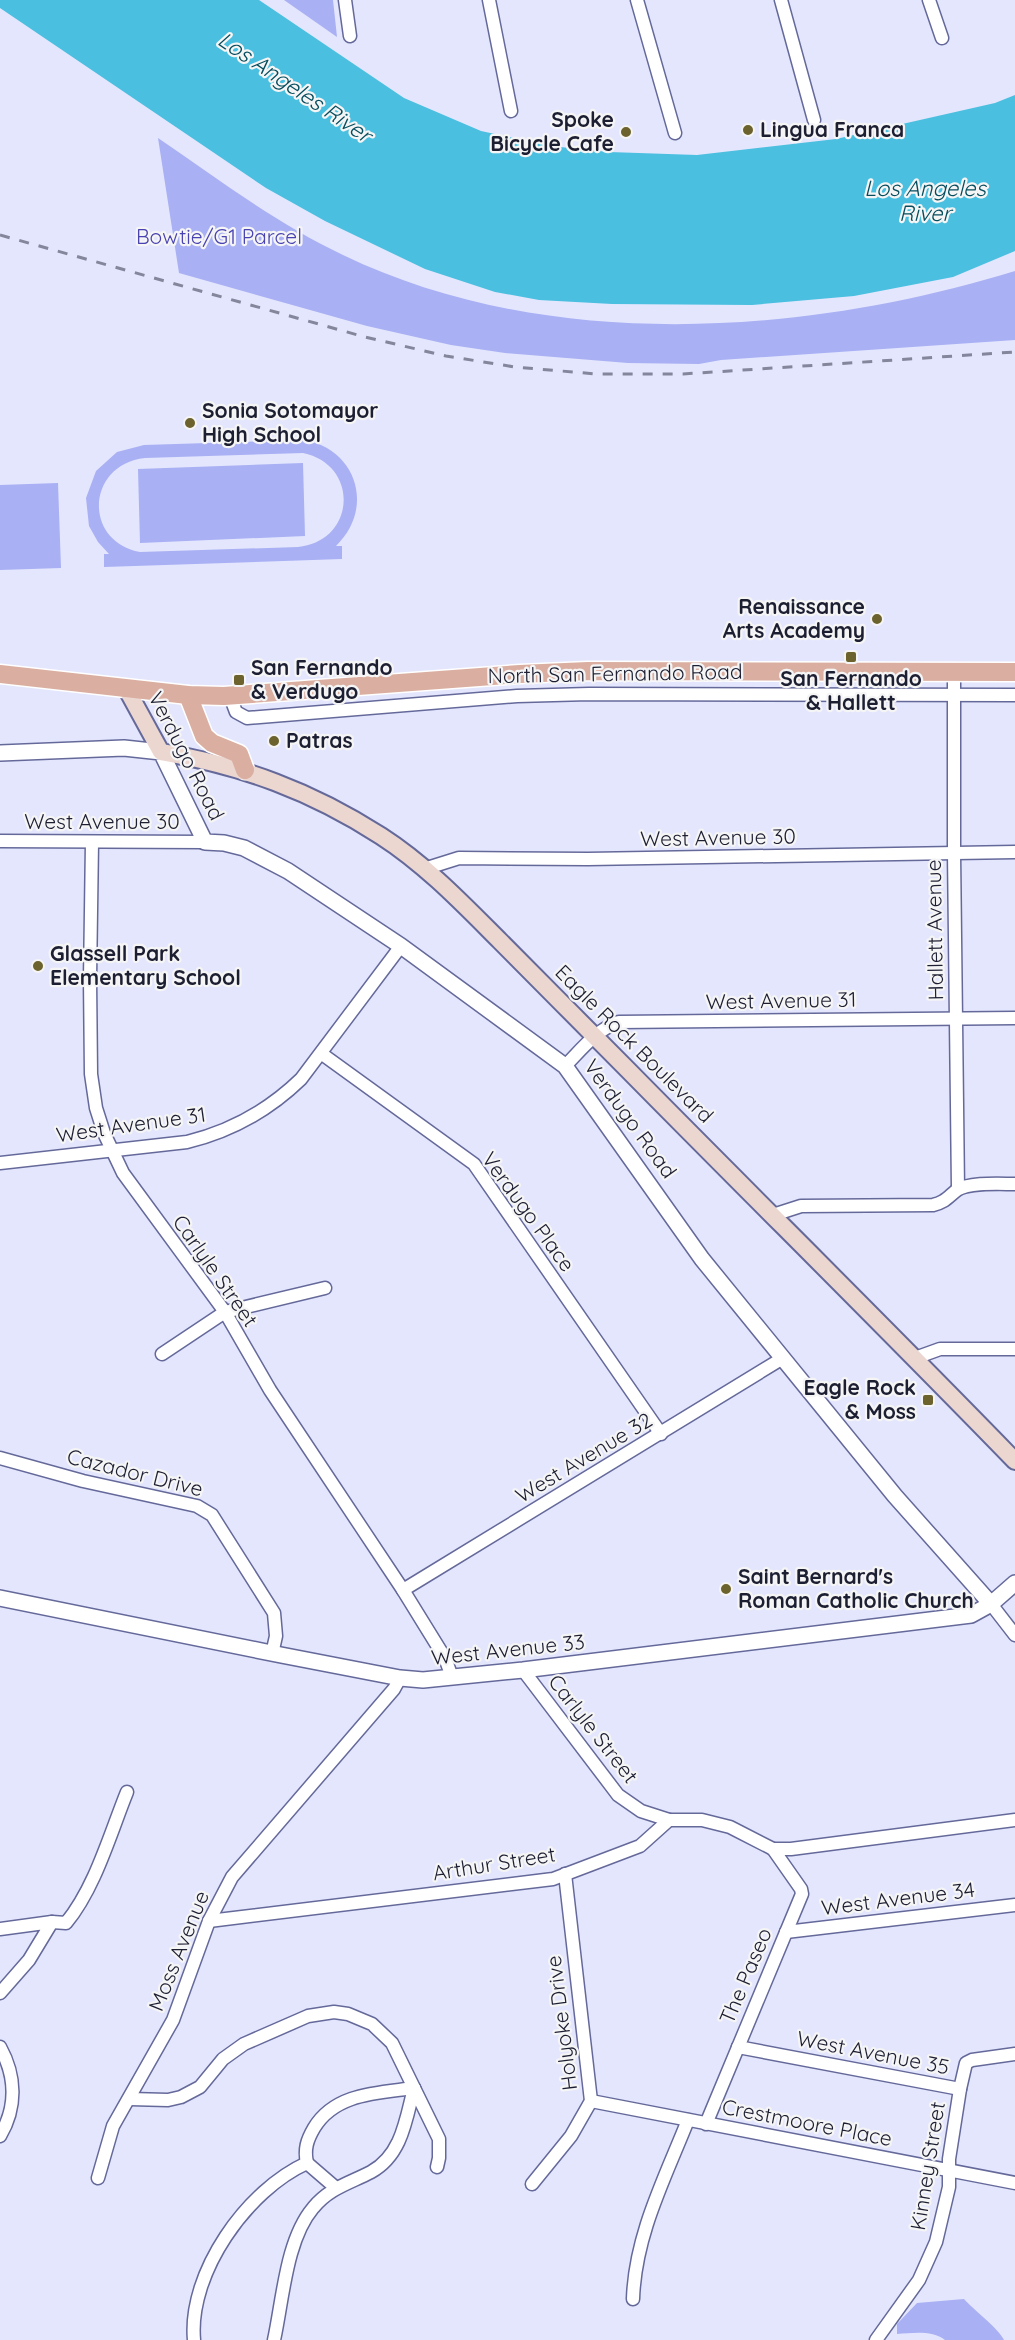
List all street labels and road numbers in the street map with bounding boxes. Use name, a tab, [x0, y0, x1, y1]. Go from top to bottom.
street label: North San Fernando Road	[487, 658, 743, 688]
street label: Verdugo Road	[143, 687, 230, 824]
street label: West Avenue 30	[24, 808, 180, 834]
street label: West Avenue 30	[640, 823, 796, 851]
street label: Hallett Avenue	[920, 859, 948, 1001]
street label: Eagle Rock Boulevard	[550, 959, 719, 1128]
street label: West Avenue 31	[705, 986, 857, 1014]
street label: Verdugo Road	[579, 1054, 683, 1183]
street label: West Avenue 31	[54, 1101, 207, 1147]
street label: Verdugo Place	[477, 1146, 581, 1276]
street label: Carlyle Street	[168, 1209, 264, 1331]
street label: West Avenue 32	[510, 1406, 656, 1508]
street label: Cazador Drive	[65, 1443, 206, 1501]
street label: West Avenue 33	[430, 1628, 586, 1670]
street label: Carlyle Street	[543, 1669, 644, 1788]
street label: Arthur Street	[431, 1840, 557, 1886]
street label: West Avenue 34	[820, 1876, 976, 1920]
street label: Moss Avenue	[142, 1887, 214, 2015]
street label: The Paseo	[713, 1924, 777, 2028]
street label: Holyoke Drive	[540, 1954, 582, 2092]
street label: West Avenue 35	[795, 2025, 952, 2080]
street label: Crestmoore Place	[720, 2093, 894, 2151]
street label: Kinney Street	[904, 2100, 950, 2232]

